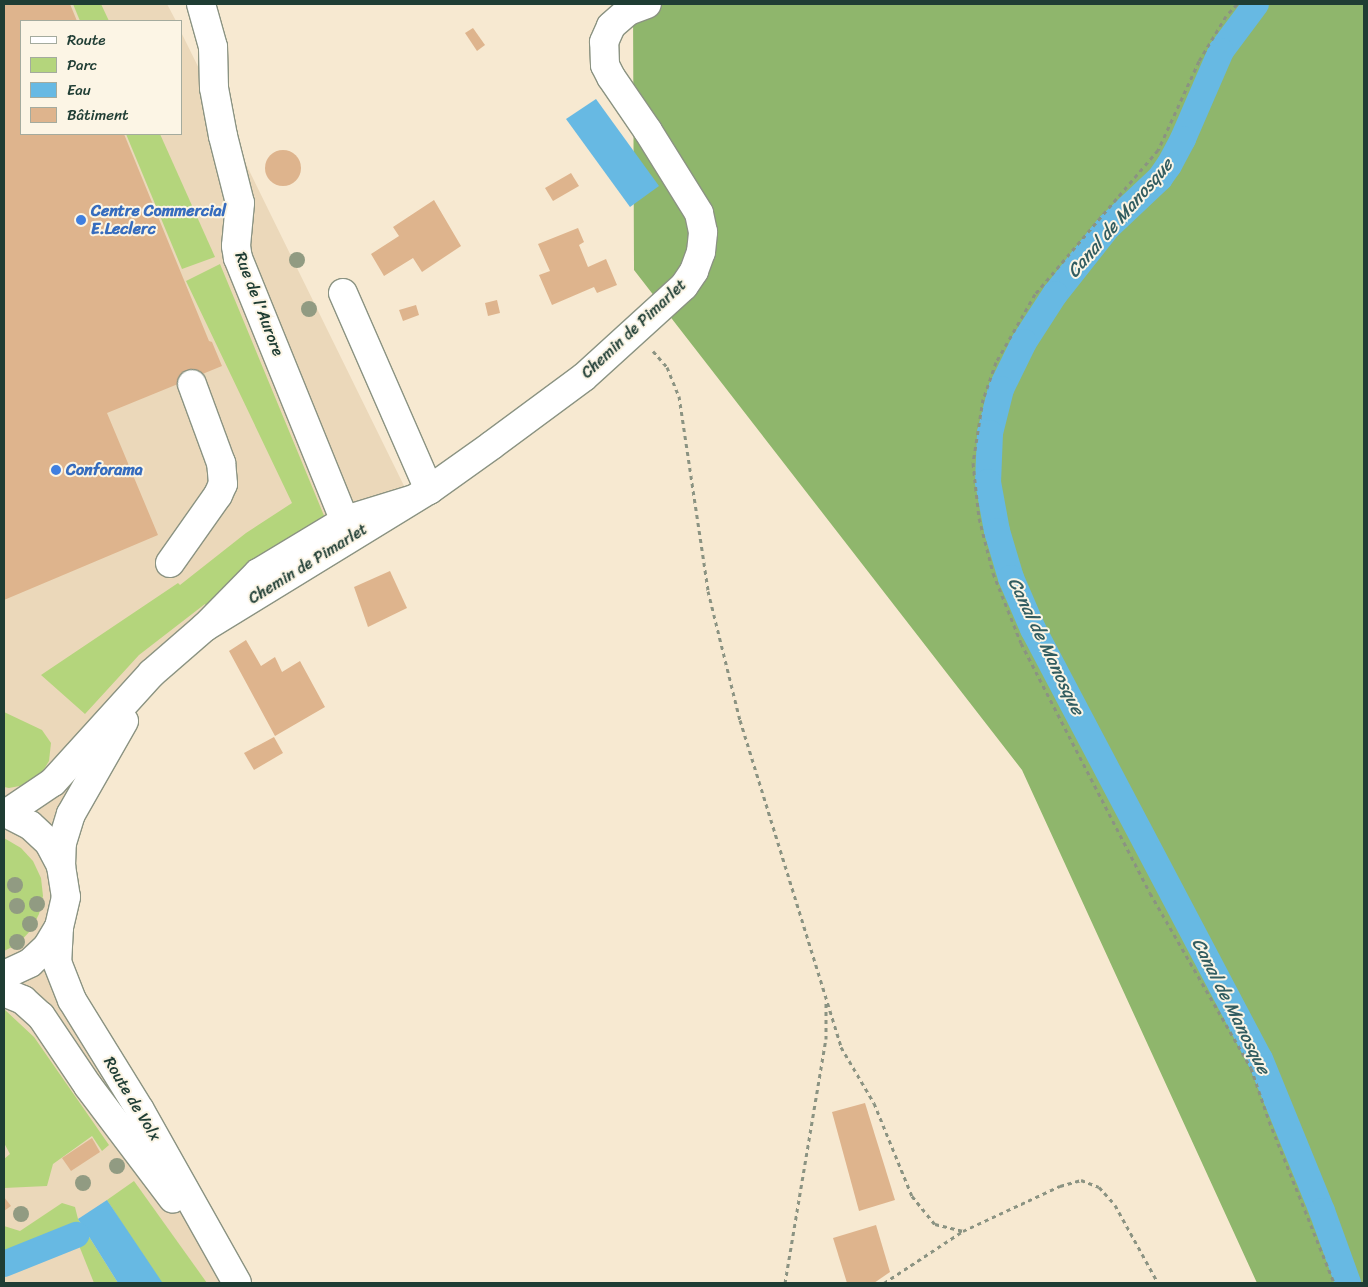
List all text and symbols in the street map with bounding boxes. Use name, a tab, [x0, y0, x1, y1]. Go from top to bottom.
legend	[20, 20, 182, 135]
text: Route	[67, 27, 106, 53]
text: Parc	[67, 52, 97, 78]
text: Eau	[67, 77, 91, 103]
text: Bâtiment	[67, 102, 129, 128]
water label: Canal de Manosque	[1062, 154, 1178, 282]
place label: Centre Commercial E.Leclerc	[91, 201, 226, 239]
marker: Centre Commercial E.Leclerc	[75, 214, 87, 226]
street label: Rue de l'Aurore	[230, 249, 288, 359]
street label: Chemin de Pimarlet	[577, 275, 691, 383]
place label: Conforama	[66, 460, 143, 480]
marker: Conforama	[50, 464, 62, 476]
street label: Chemin de Pimarlet	[245, 519, 371, 609]
water label: Canal de Manosque	[1003, 574, 1089, 718]
water label: Canal de Manosque	[1187, 934, 1275, 1078]
street label: Route de Volx	[99, 1053, 165, 1145]

